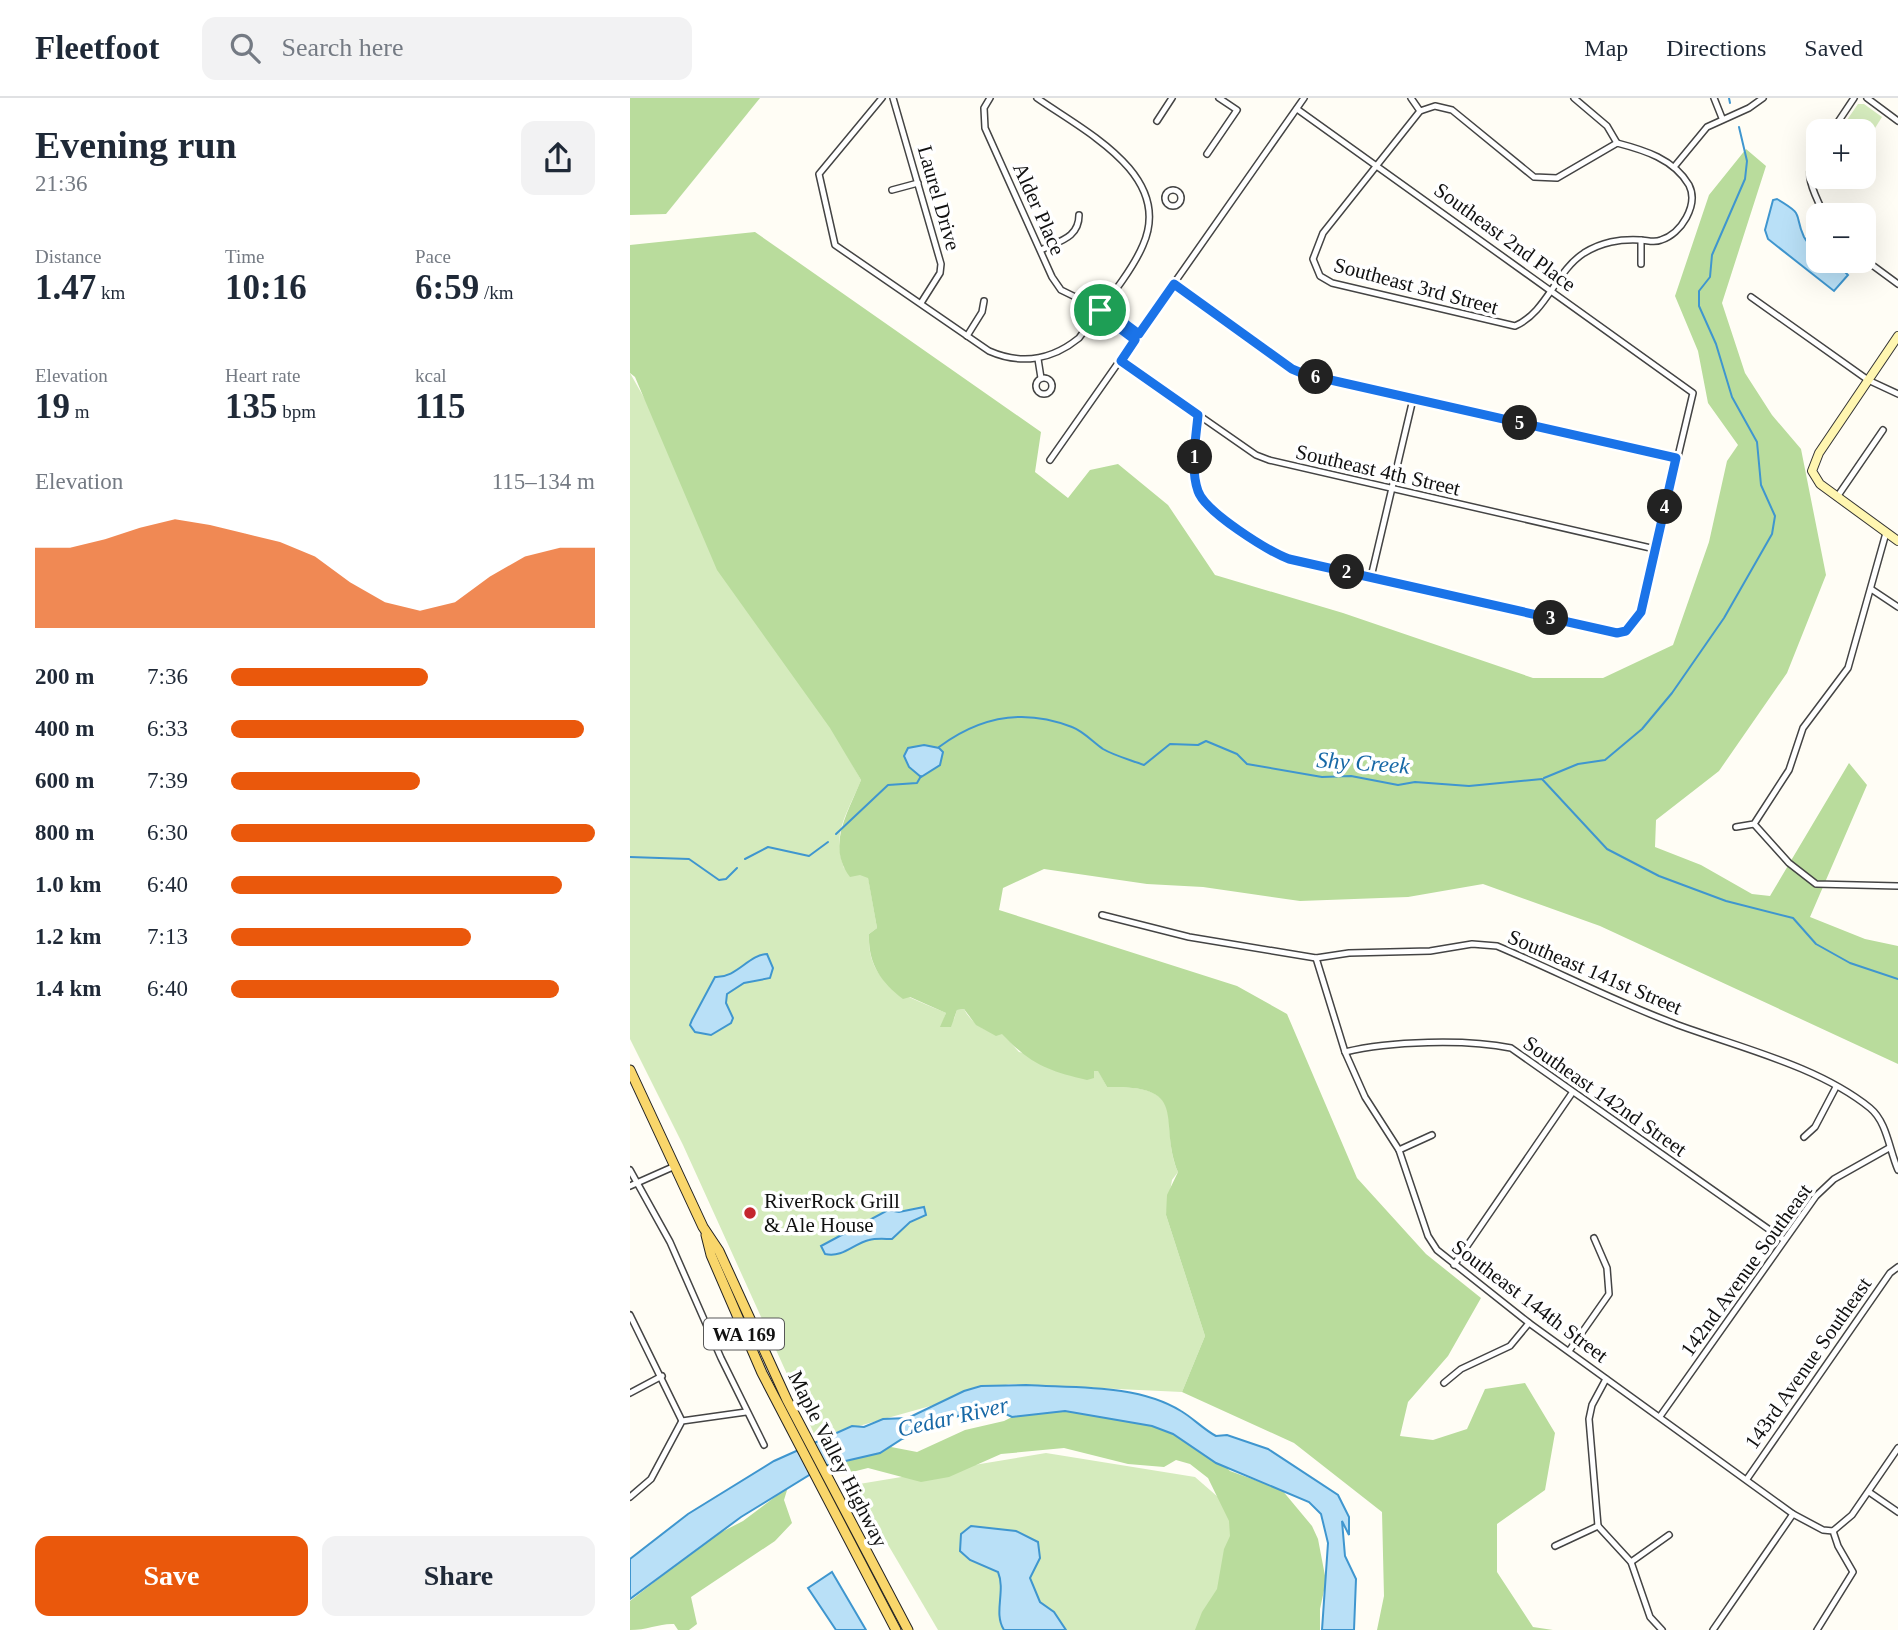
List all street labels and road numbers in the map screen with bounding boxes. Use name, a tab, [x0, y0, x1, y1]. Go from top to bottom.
street label: Laurel Drive	[913, 143, 965, 253]
street label: Alder Place	[1008, 159, 1070, 259]
street label: Southeast 2nd Place	[1430, 178, 1580, 296]
street label: Southeast 3rd Street	[1331, 253, 1501, 320]
street label: Southeast 4th Street	[1293, 439, 1463, 501]
street label: Southeast 141st Street	[1504, 924, 1686, 1020]
street label: Southeast 142nd Street	[1519, 1031, 1691, 1161]
street label: 142nd Avenue Southeast	[1675, 1179, 1817, 1361]
street label: Southeast 144th Street	[1447, 1235, 1613, 1368]
street label: 143rd Avenue Southeast	[1740, 1273, 1876, 1453]
road number: WA 169	[704, 1318, 784, 1350]
street label: Maple Valley Highway	[783, 1367, 893, 1551]

